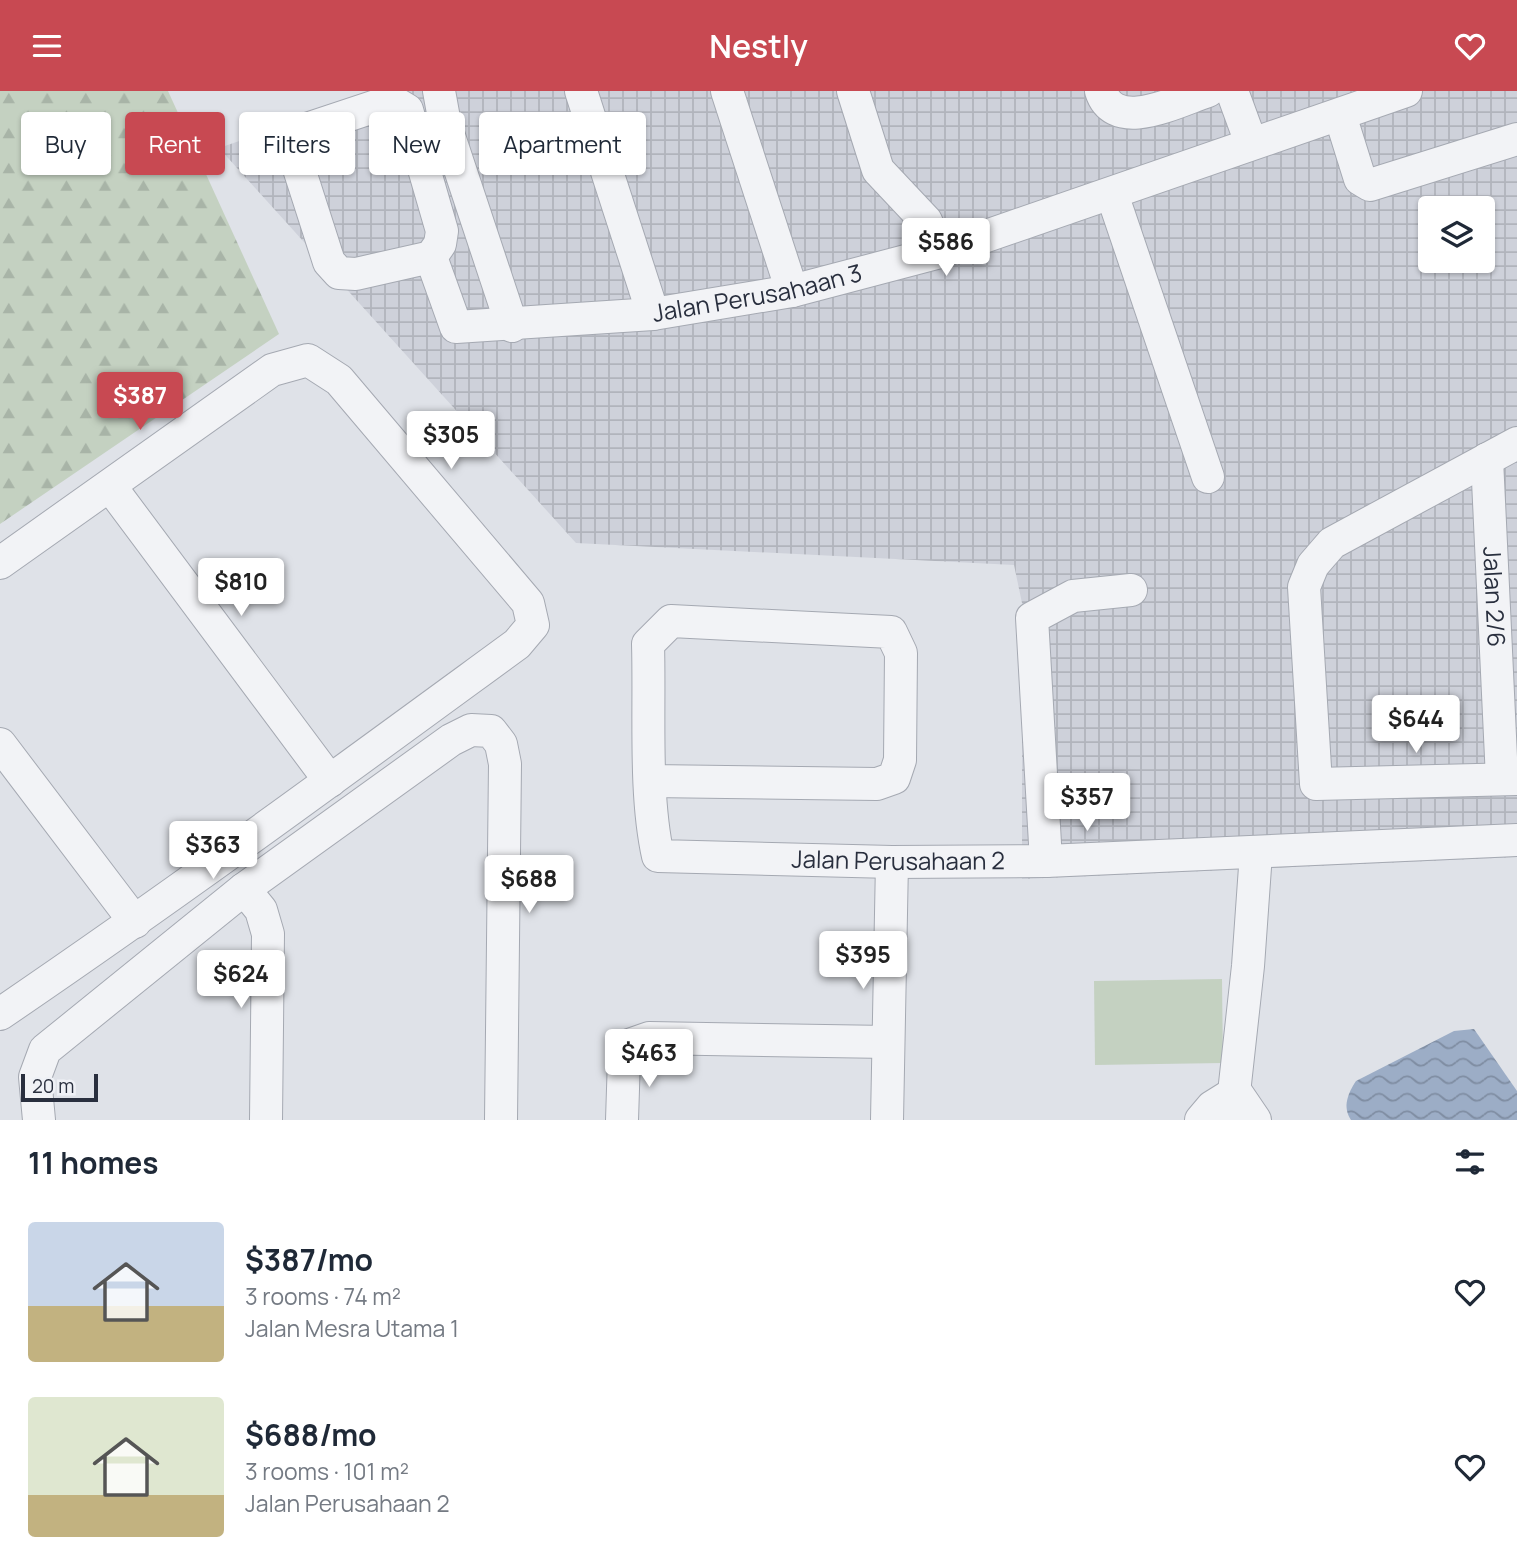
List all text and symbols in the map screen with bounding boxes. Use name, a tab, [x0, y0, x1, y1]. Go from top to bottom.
text: Nestly	[709, 24, 808, 68]
icon: menu	[28, 27, 66, 65]
icon: heart	[1451, 27, 1489, 65]
chip: Buy	[21, 112, 111, 175]
chip: Rent	[125, 112, 225, 175]
chip: Filters	[239, 112, 355, 175]
chip: New	[369, 112, 465, 175]
chip: Apartment	[479, 112, 646, 175]
map controls	[1418, 196, 1495, 273]
button: layers	[1418, 196, 1495, 273]
pin: $586	[905, 219, 987, 278]
text: $586	[918, 225, 974, 257]
street label: Jalan Perusahaan 3	[650, 255, 865, 329]
pin: $387	[99, 373, 181, 432]
text: $387	[113, 379, 167, 411]
pin: $305	[410, 411, 492, 471]
text: $305	[423, 418, 479, 450]
street label: Jalan 2/6	[1476, 546, 1514, 648]
pin: $810	[200, 559, 282, 618]
text: $810	[214, 565, 268, 597]
pin: $644	[1375, 695, 1457, 755]
text: $644	[1388, 702, 1444, 734]
pin: $357	[1046, 773, 1128, 833]
text: $357	[1060, 780, 1114, 812]
pin: $363	[172, 821, 254, 881]
text: $363	[185, 828, 241, 860]
street label: Jalan Perusahaan 2	[791, 841, 1005, 877]
pin: $688	[488, 855, 570, 915]
text: $688	[501, 862, 557, 894]
pin: $395	[822, 932, 904, 991]
text: $395	[835, 938, 891, 970]
pin: $624	[200, 951, 282, 1010]
text: $624	[213, 957, 269, 989]
pin: $463	[608, 1030, 690, 1089]
text: $463	[621, 1036, 677, 1068]
scale bar	[21, 1071, 98, 1103]
text: 20 m	[32, 1073, 74, 1099]
text: 11 homes	[28, 1142, 159, 1183]
icon: filters	[1451, 1143, 1489, 1181]
text: $387/mo	[245, 1239, 373, 1280]
icon: home	[84, 1250, 168, 1334]
icon: heart	[1451, 1273, 1489, 1311]
text: 3 rooms · 74 m²	[245, 1280, 401, 1312]
text: Jalan Mesra Utama 1	[245, 1312, 459, 1344]
text: $688/mo	[245, 1414, 377, 1455]
icon: home	[84, 1425, 168, 1509]
icon: heart	[1451, 1448, 1489, 1486]
text: 3 rooms · 101 m²	[245, 1455, 409, 1487]
text: Jalan Perusahaan 2	[245, 1487, 450, 1519]

